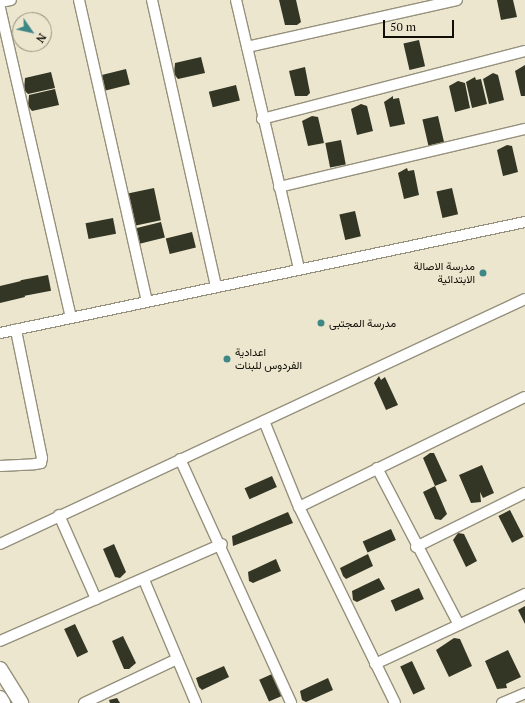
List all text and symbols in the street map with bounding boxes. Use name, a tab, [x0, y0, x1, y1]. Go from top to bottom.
north arrow	[12, 12, 52, 52]
scale bar	[385, 12, 456, 38]
text: 50 m	[390, 19, 416, 34]
text: N	[33, 31, 49, 46]
place label: مدرسة الاصالة الابتدائية	[414, 260, 475, 286]
marker: مدرسة الاصالة الابتدائية	[478, 268, 488, 278]
place label: مدرسة المجتبى	[329, 316, 396, 330]
marker: مدرسة المجتبى	[316, 318, 326, 328]
place label: اعدادية الفردوس للبنات	[235, 346, 302, 372]
marker: اعدادية الفردوس للبنات	[222, 354, 232, 364]

